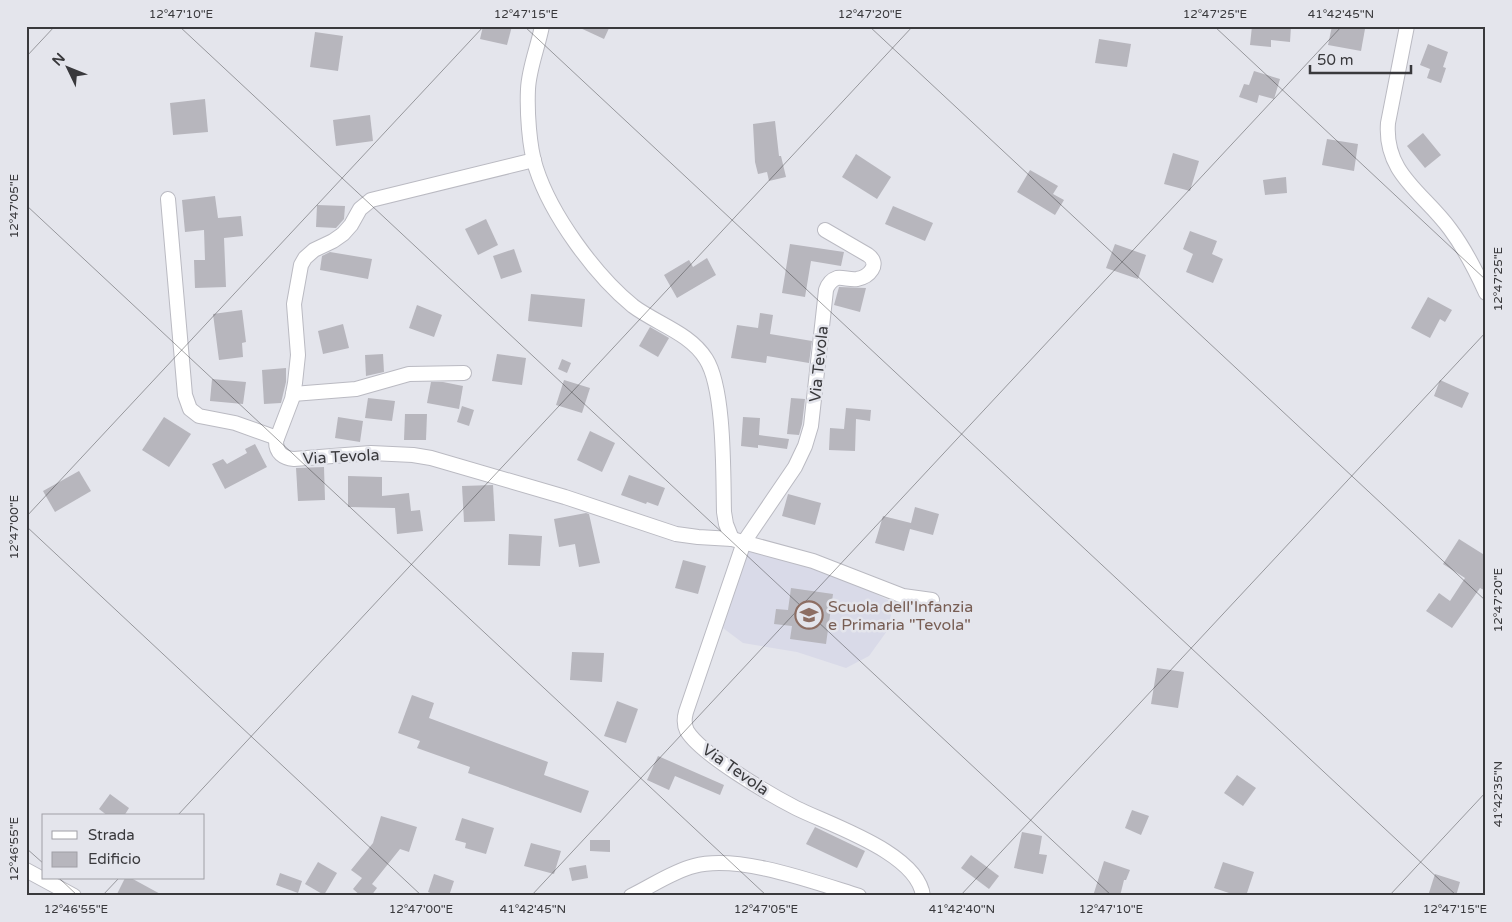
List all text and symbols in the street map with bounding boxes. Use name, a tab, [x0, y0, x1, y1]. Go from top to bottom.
text: 12°47'10"E	[149, 7, 214, 21]
text: 12°47'15"E	[494, 7, 559, 21]
text: 12°47'20"E	[838, 7, 903, 21]
text: 12°47'25"E	[1183, 7, 1248, 21]
text: 41°42'45"N	[1308, 7, 1374, 21]
north arrow	[42, 42, 92, 92]
scale bar	[1310, 42, 1411, 74]
text: N	[49, 50, 69, 69]
text: 50 m	[1317, 51, 1354, 69]
text: 12°47'05"E	[7, 173, 21, 238]
text: 12°47'25"E	[1491, 246, 1505, 311]
street label: Via Tevola	[805, 325, 833, 403]
street label: Via Tevola	[302, 445, 380, 469]
text: 12°47'00"E	[7, 494, 21, 559]
text: 12°47'20"E	[1491, 567, 1505, 632]
place label: Scuola dell'Infanzia e Primaria "Tevola"	[828, 597, 973, 635]
school or university icon: Scuola dell'Infanzia e Primaria "Tevola"	[794, 600, 824, 630]
street label: Via Tevola	[698, 740, 773, 800]
text: 41°42'35"N	[1491, 761, 1505, 827]
legend	[42, 814, 205, 880]
text: 12°46'55"E	[7, 816, 21, 881]
text: Strada	[88, 826, 135, 844]
text: Edificio	[88, 850, 141, 868]
text: 12°46'55"E	[44, 902, 109, 916]
text: 12°47'00"E	[389, 902, 454, 916]
text: 41°42'45"N	[500, 902, 566, 916]
text: 12°47'05"E	[734, 902, 799, 916]
text: 41°42'40"N	[929, 902, 995, 916]
text: 12°47'10"E	[1079, 902, 1144, 916]
text: 12°47'15"E	[1423, 902, 1488, 916]

